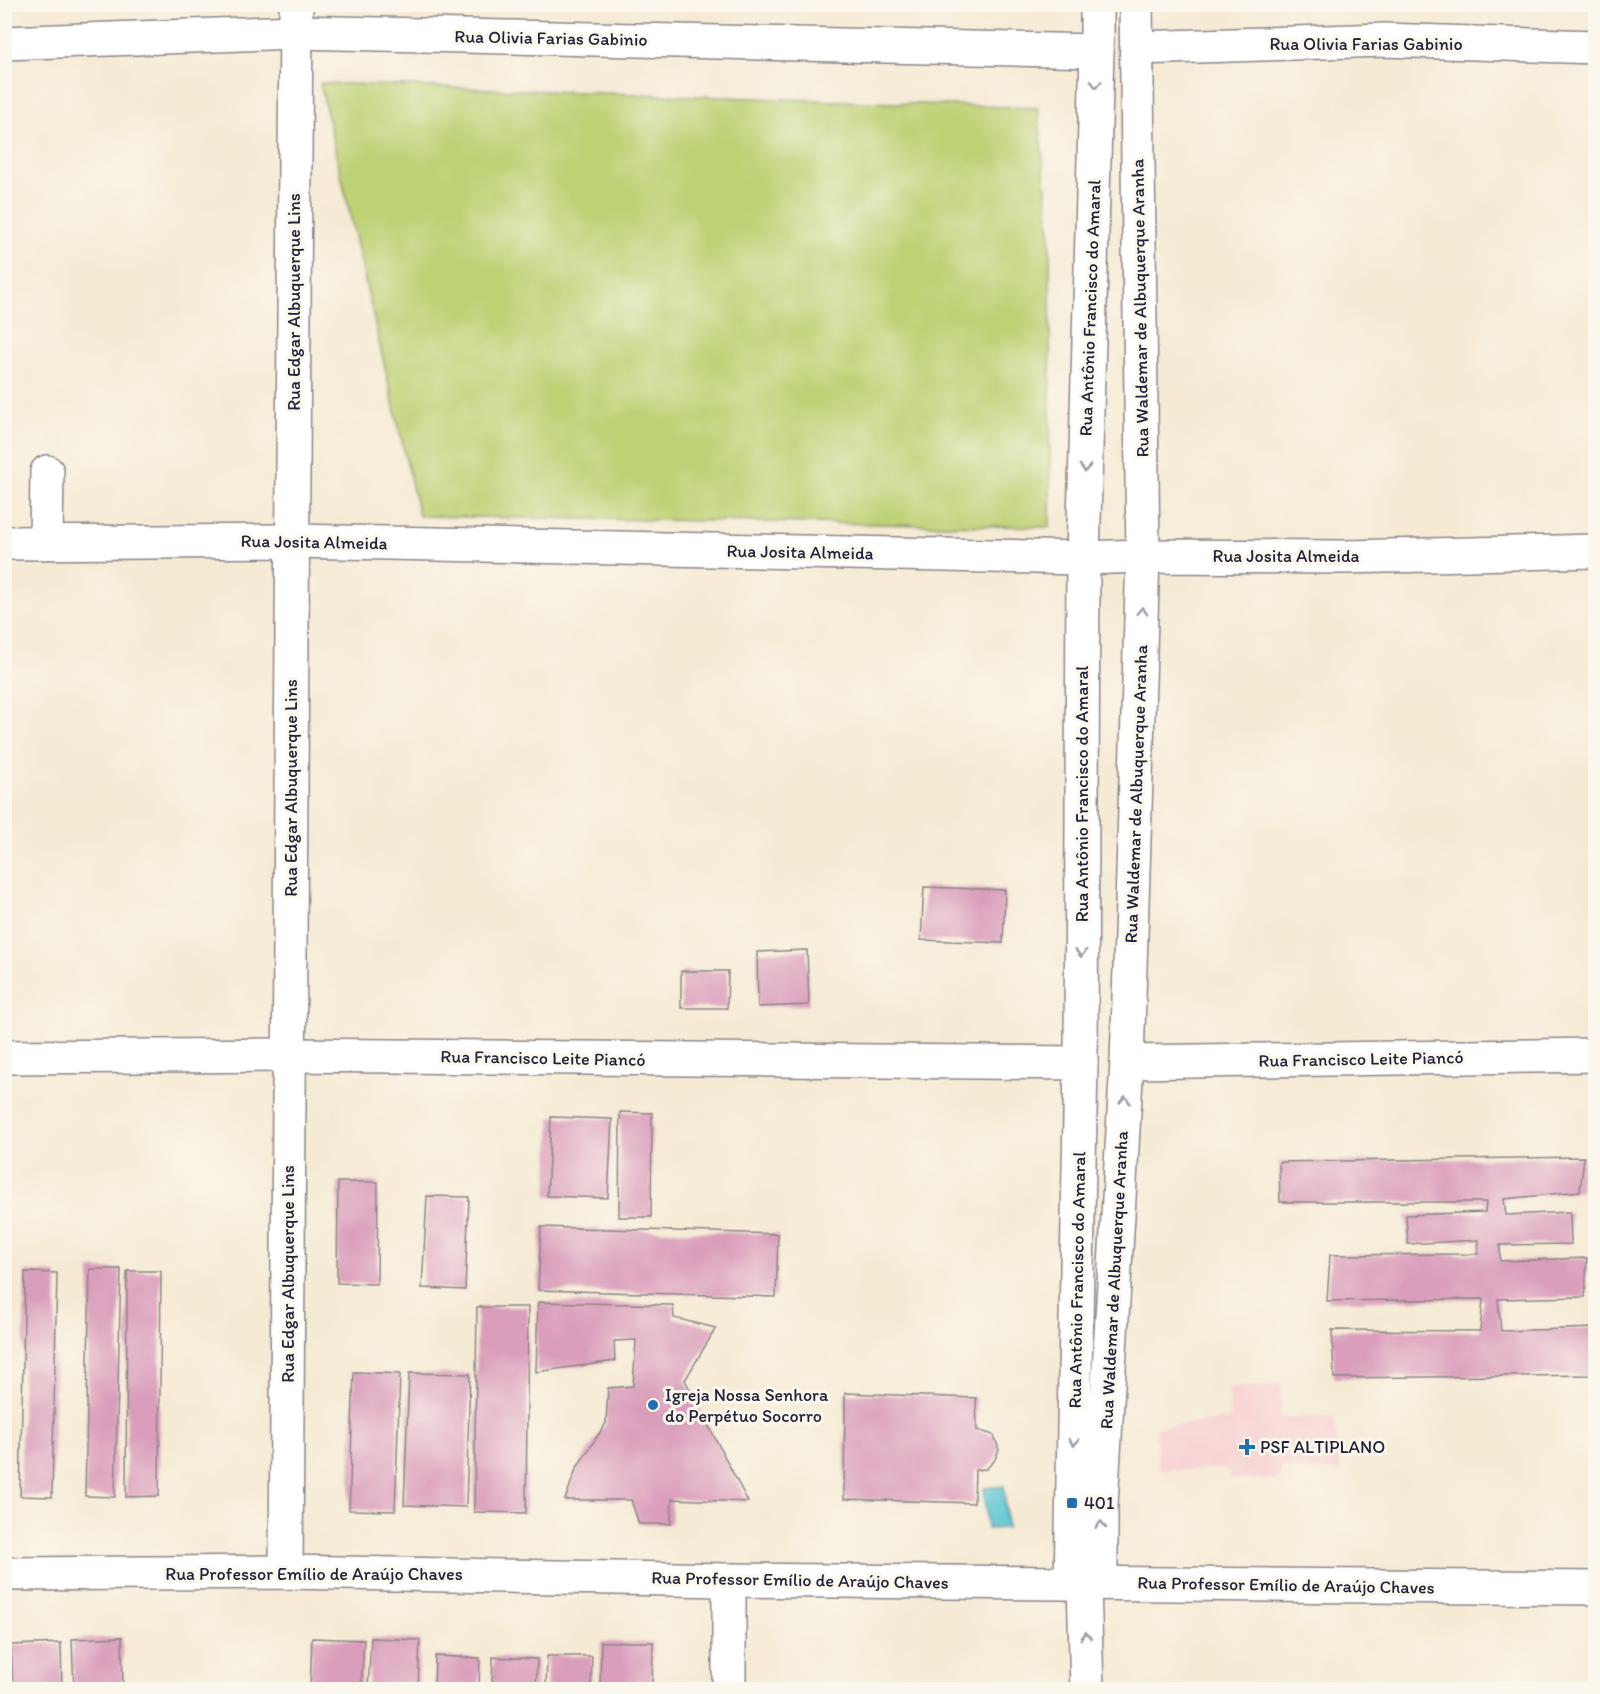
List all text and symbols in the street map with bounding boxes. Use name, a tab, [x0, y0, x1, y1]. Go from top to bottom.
street label: Rua Olivia Farias Gabinio	[454, 25, 648, 51]
street label: Rua Olivia Farias Gabinio	[1269, 33, 1463, 55]
one-way arrow	[1090, 79, 1103, 88]
street label: Rua Waldemar de Albuquerque Aranha	[1126, 158, 1154, 458]
street label: Rua Antônio Francisco do Amaral	[1075, 179, 1105, 437]
street label: Rua Edgar Albuquerque Lins	[283, 193, 305, 411]
one-way arrow	[1079, 463, 1092, 472]
street label: Rua Josita Almeida	[240, 530, 388, 554]
street label: Rua Josita Almeida	[726, 540, 874, 564]
street label: Rua Josita Almeida	[1213, 545, 1360, 567]
one-way arrow	[1135, 606, 1148, 615]
street label: Rua Waldemar de Albuquerque Aranha	[1120, 644, 1152, 944]
street label: Rua Antônio Francisco do Amaral	[1071, 666, 1093, 922]
street label: Rua Edgar Albuquerque Lins	[280, 679, 302, 897]
one-way arrow	[1075, 948, 1088, 957]
street label: Rua Francisco Leite Piancó	[440, 1045, 646, 1071]
street label: Rua Francisco Leite Piancó	[1258, 1046, 1464, 1072]
one-way arrow	[1118, 1095, 1131, 1104]
street label: Rua Waldemar de Albuquerque Aranha	[1095, 1130, 1133, 1430]
street label: Rua Antônio Francisco do Amaral	[1064, 1151, 1090, 1409]
street label: Rua Edgar Albuquerque Lins	[277, 1165, 299, 1383]
place label: Igreja Nossa Senhora do Perpétuo Socorro	[665, 1384, 829, 1427]
marker: Igreja Nossa Senhora do Perpétuo Socorro	[646, 1398, 660, 1412]
place label: PSF ALTIPLANO	[1260, 1436, 1385, 1458]
one-way arrow	[1067, 1437, 1080, 1446]
marker: PSF ALTIPLANO	[1238, 1438, 1256, 1456]
place label: 401	[1084, 1492, 1114, 1514]
marker: 401	[1065, 1496, 1079, 1510]
one-way arrow	[1095, 1520, 1107, 1529]
street label: Rua Professor Emílio de Araújo Chaves	[165, 1563, 463, 1585]
street label: Rua Professor Emílio de Araújo Chaves	[651, 1566, 949, 1594]
street label: Rua Professor Emílio de Araújo Chaves	[1137, 1571, 1435, 1599]
one-way arrow	[1079, 1632, 1092, 1641]

